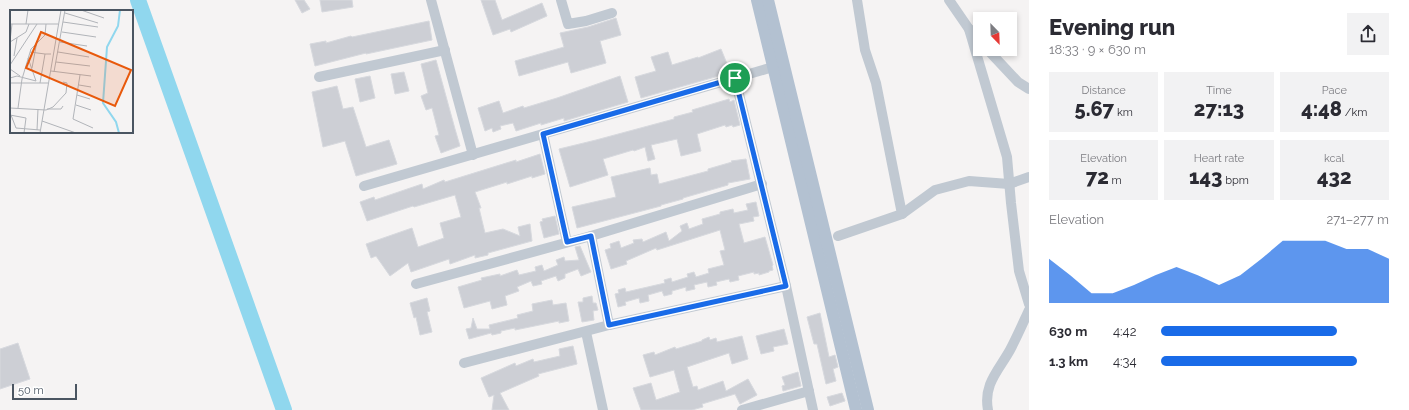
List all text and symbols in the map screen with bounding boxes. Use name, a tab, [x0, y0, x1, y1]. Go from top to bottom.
inset map	[10, 10, 133, 133]
north arrow	[973, 12, 1017, 56]
map controls	[973, 12, 1017, 56]
button: share	[1347, 13, 1389, 55]
text: Evening run	[1049, 14, 1175, 40]
text: 18:33 · 9 × 630 m	[1049, 42, 1146, 57]
pin	[718, 61, 752, 95]
icon: arrive	[724, 67, 746, 89]
text: Distance	[1082, 84, 1126, 97]
text: Time	[1206, 84, 1232, 97]
text: Pace	[1322, 84, 1347, 97]
text: 5.67	[1074, 97, 1114, 121]
text: 27:13	[1194, 97, 1244, 121]
text: 4:48	[1301, 97, 1342, 121]
text: km	[1114, 106, 1133, 119]
text: /km	[1342, 106, 1367, 119]
text: Elevation	[1080, 152, 1127, 165]
text: Heart rate	[1194, 152, 1244, 165]
text: kcal	[1324, 152, 1345, 165]
text: 72	[1086, 165, 1109, 189]
text: 143	[1189, 165, 1222, 189]
text: 432	[1317, 165, 1352, 189]
text: m	[1109, 174, 1122, 187]
text: bpm	[1222, 174, 1249, 187]
text: Elevation	[1049, 212, 1104, 227]
text: 271–277 m	[1327, 212, 1389, 227]
text: 630 m	[1049, 324, 1087, 339]
text: 4:42	[1113, 324, 1136, 339]
text: 1.3 km	[1049, 354, 1088, 369]
text: 4:34	[1113, 354, 1137, 369]
scale bar	[12, 382, 77, 401]
text: 50 m	[18, 384, 44, 397]

